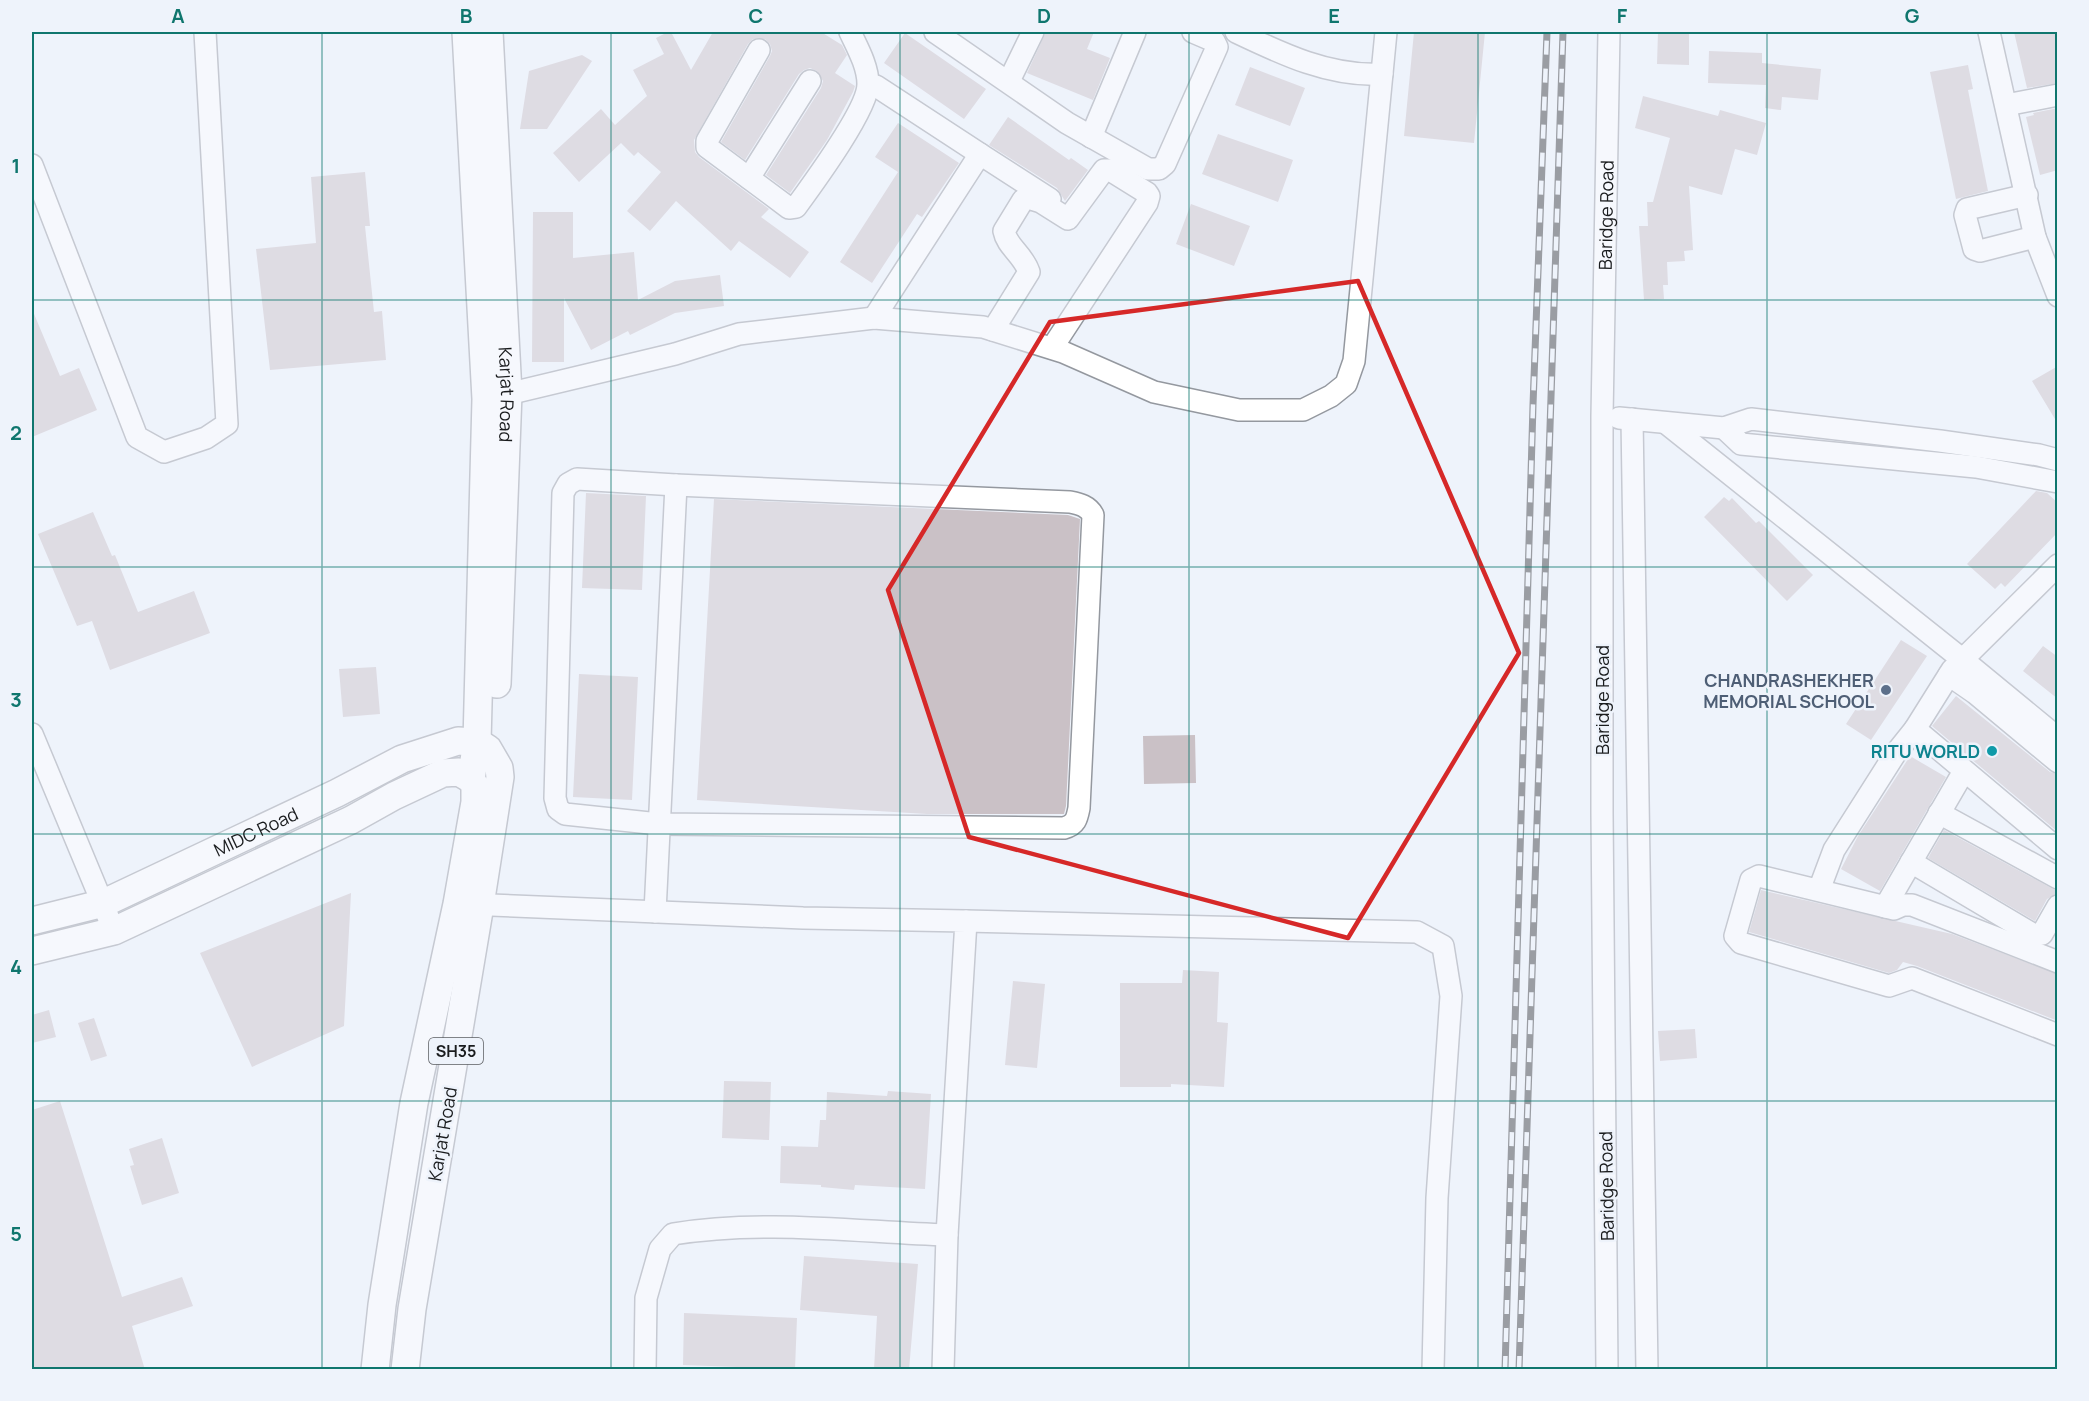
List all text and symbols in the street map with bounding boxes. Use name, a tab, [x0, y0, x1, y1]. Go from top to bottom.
text: A	[171, 2, 185, 29]
text: B	[460, 2, 473, 29]
text: C	[749, 2, 763, 29]
text: D	[1037, 2, 1051, 29]
text: E	[1328, 2, 1340, 29]
text: F	[1617, 2, 1628, 29]
text: G	[1905, 2, 1920, 29]
text: 1	[12, 152, 20, 179]
street label: Baridge Road	[1593, 160, 1619, 270]
street label: Karjat Road	[494, 346, 520, 443]
text: 2	[10, 419, 22, 446]
street label: Baridge Road	[1590, 645, 1614, 755]
place label: CHANDRASHEKHER MEMORIAL SCHOOL	[1703, 668, 1874, 713]
marker: CHANDRASHEKHER MEMORIAL SCHOOL	[1879, 683, 1893, 697]
text: 3	[10, 686, 22, 713]
place label: RITU WORLD	[1871, 739, 1980, 763]
marker: RITU WORLD	[1985, 744, 1999, 758]
street label: MIDC Road	[210, 801, 302, 862]
text: 4	[10, 953, 22, 980]
road number: SH35	[429, 1038, 483, 1064]
street label: Karjat Road	[422, 1085, 462, 1183]
street label: Baridge Road	[1593, 1131, 1619, 1241]
text: 5	[10, 1220, 22, 1247]

